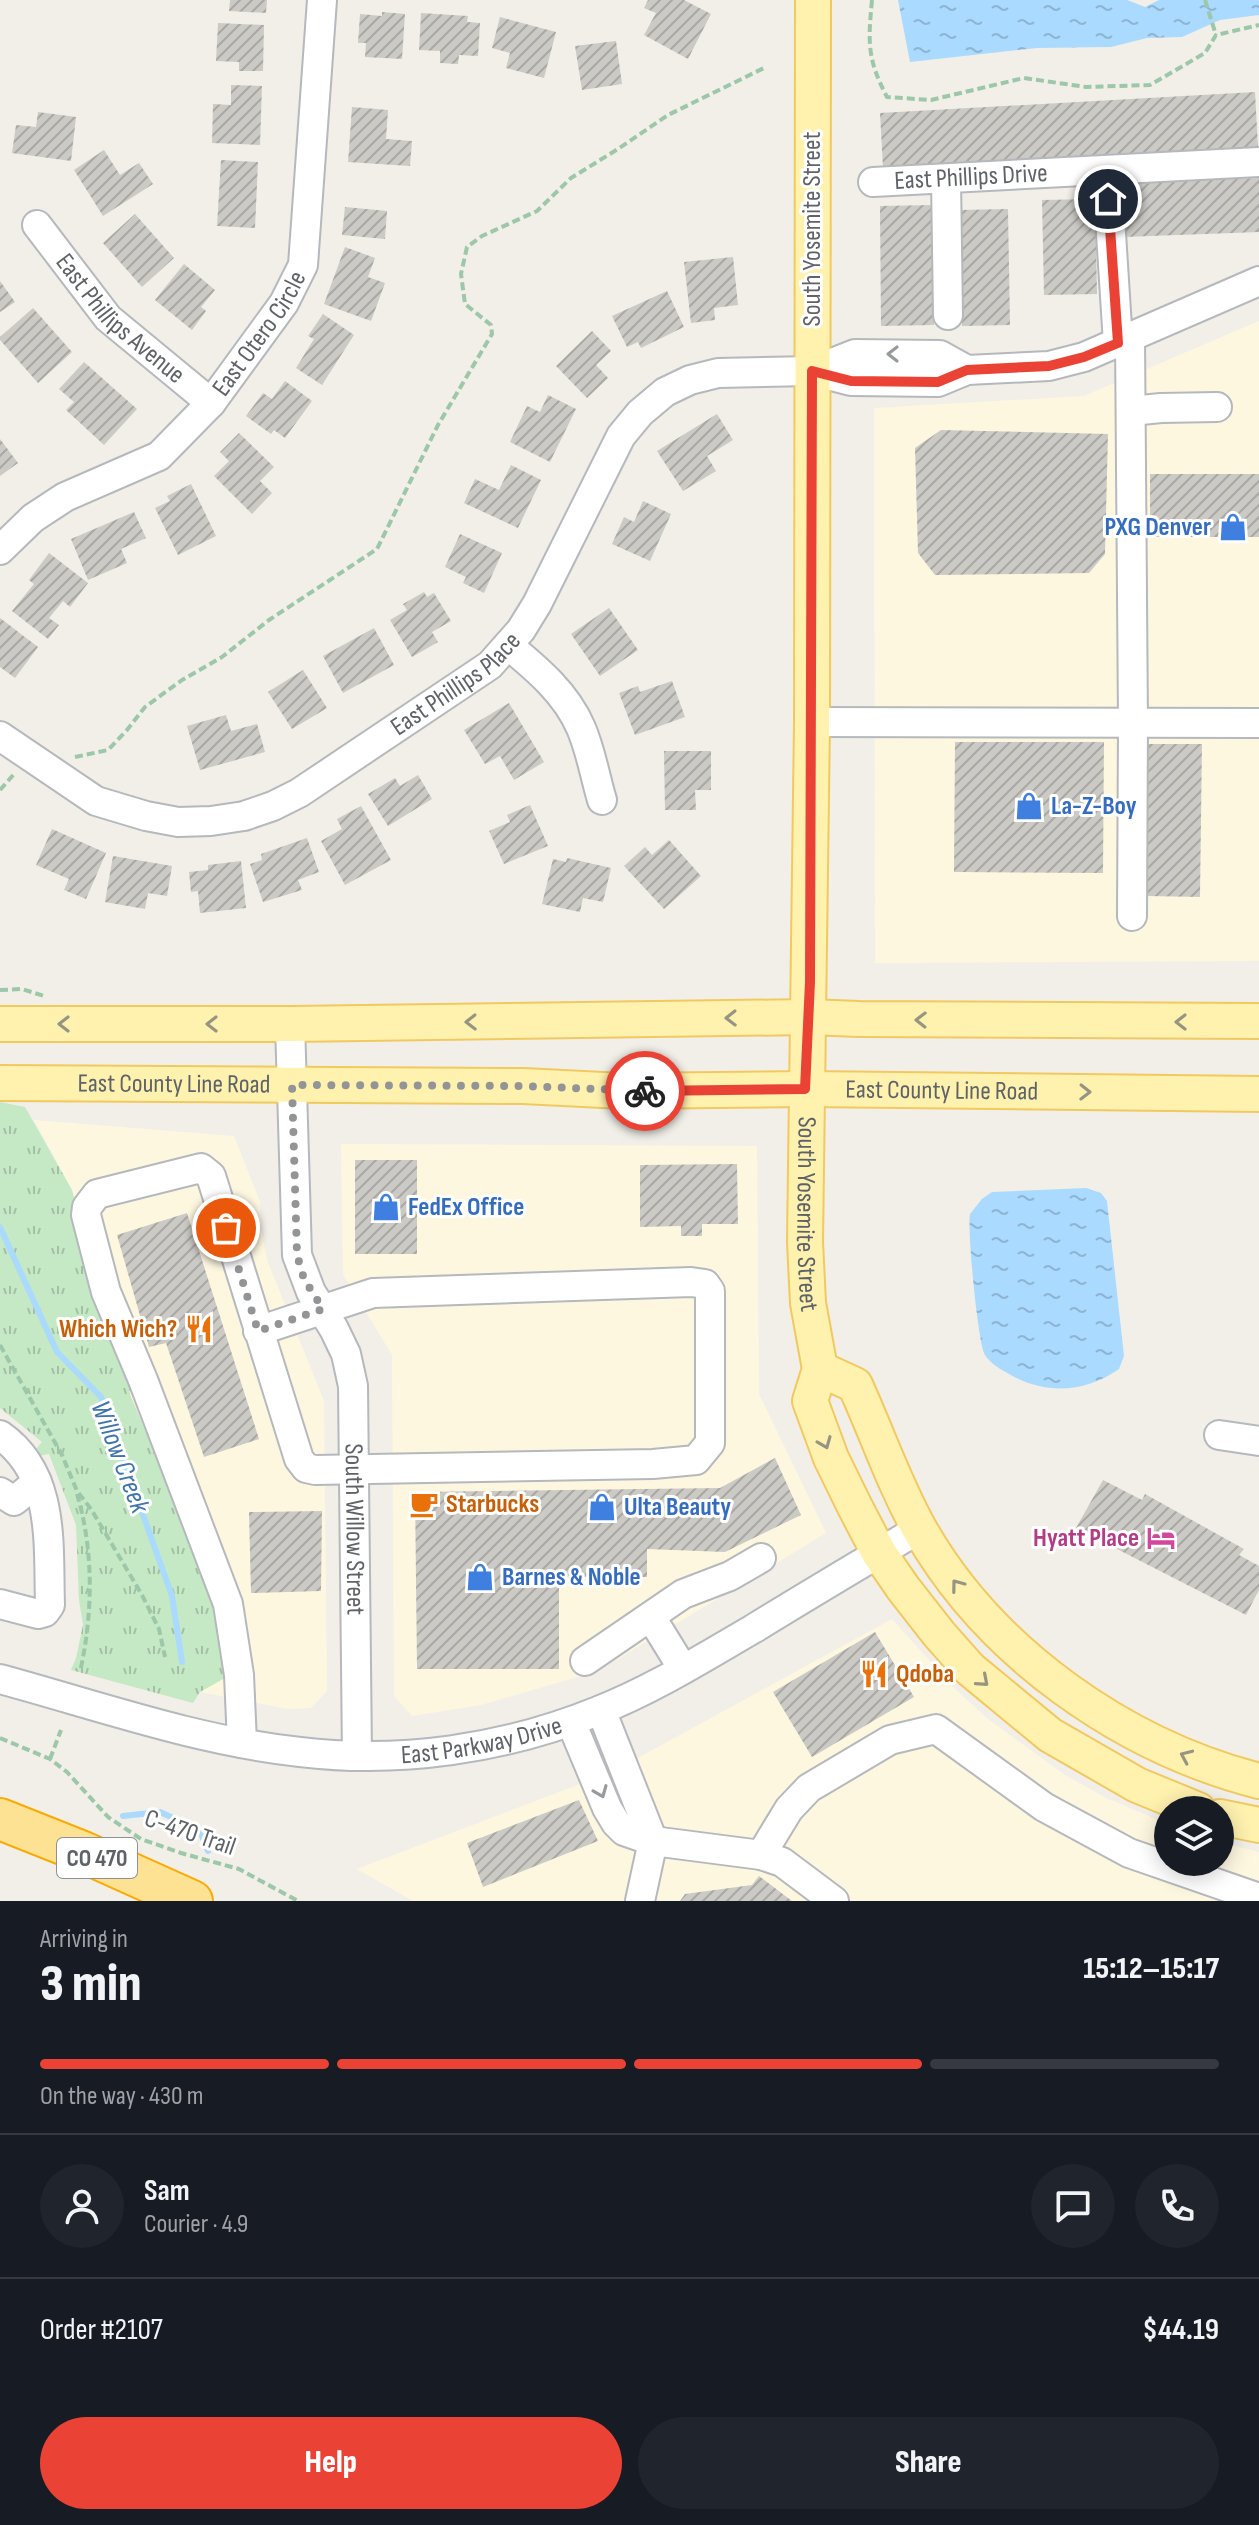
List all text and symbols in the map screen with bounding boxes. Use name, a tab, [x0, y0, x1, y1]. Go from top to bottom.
street label: South Yosemite Street	[797, 132, 828, 326]
street label: East Phillips Drive	[893, 157, 1048, 196]
pin	[1074, 165, 1142, 233]
icon: home	[1086, 177, 1130, 221]
street label: East Phillips Avenue	[49, 248, 191, 390]
street label: East Otero Circle	[206, 266, 313, 402]
one-way arrow	[886, 345, 899, 363]
place label: PXG Denver	[1105, 512, 1211, 543]
shop icon: PXG Denver	[1218, 512, 1248, 542]
street label: East Phillips Place	[385, 626, 527, 743]
shop icon: La-Z-Boy	[1014, 791, 1044, 821]
place label: La-Z-Boy	[1051, 791, 1137, 822]
one-way arrow	[724, 1010, 737, 1027]
one-way arrow	[914, 1011, 927, 1029]
one-way arrow	[464, 1013, 477, 1031]
one-way arrow	[1174, 1013, 1187, 1031]
one-way arrow	[57, 1015, 70, 1033]
one-way arrow	[205, 1015, 218, 1033]
courier	[605, 1051, 685, 1131]
street label: East County Line Road	[77, 1068, 271, 1100]
icon: bike	[623, 1069, 667, 1113]
street label: East County Line Road	[845, 1074, 1038, 1107]
one-way arrow	[1079, 1083, 1092, 1101]
street label: South Yosemite Street	[789, 1116, 825, 1314]
shop icon: FedEx Office	[371, 1192, 401, 1222]
place label: FedEx Office	[408, 1192, 524, 1223]
pin	[192, 1194, 260, 1262]
icon: bag	[204, 1206, 248, 1250]
place label: Which Wich?	[59, 1314, 177, 1345]
restaurant icon: Which Wich?	[184, 1314, 214, 1344]
water label: Willow Creek	[84, 1396, 157, 1519]
one-way arrow	[815, 1435, 832, 1449]
street label: South Willow Street	[338, 1443, 371, 1615]
cafe icon: Starbucks	[409, 1489, 439, 1519]
place label: Starbucks	[446, 1489, 539, 1520]
shop icon: Ulta Beauty	[587, 1492, 617, 1522]
place label: Ulta Beauty	[624, 1492, 731, 1523]
place label: Hyatt Place	[1033, 1523, 1139, 1554]
hotel icon: Hyatt Place	[1146, 1523, 1176, 1553]
shop icon: Barnes & Noble	[465, 1562, 495, 1592]
place label: Barnes & Noble	[502, 1562, 641, 1593]
one-way arrow	[953, 1579, 967, 1594]
restaurant icon: Qdoba	[859, 1659, 889, 1689]
place label: Qdoba	[896, 1659, 954, 1690]
one-way arrow	[974, 1671, 989, 1685]
street label: East Parkway Drive	[400, 1710, 566, 1771]
one-way arrow	[1179, 1749, 1194, 1765]
one-way arrow	[591, 1784, 607, 1798]
map controls	[1154, 1796, 1234, 1876]
button: layers	[1154, 1796, 1234, 1876]
street label: C-470 Trail	[140, 1803, 240, 1863]
road number: CO 470	[57, 1838, 137, 1878]
text: Arriving in	[40, 1924, 128, 1955]
text: 15:12–15:17	[1083, 1951, 1219, 1987]
text: 3 min	[40, 1953, 142, 2016]
text: On the way · 430 m	[40, 2081, 203, 2112]
button: person	[40, 2164, 124, 2248]
button: chat	[1031, 2164, 1115, 2248]
button: phone	[1135, 2164, 1219, 2248]
text: Sam	[144, 2173, 190, 2209]
text: Courier · 4.9	[144, 2209, 248, 2240]
text: Order #2107	[40, 2312, 163, 2348]
text: $44.19	[1143, 2312, 1219, 2348]
button: Help	[40, 2417, 622, 2509]
button: Share	[638, 2417, 1219, 2509]

